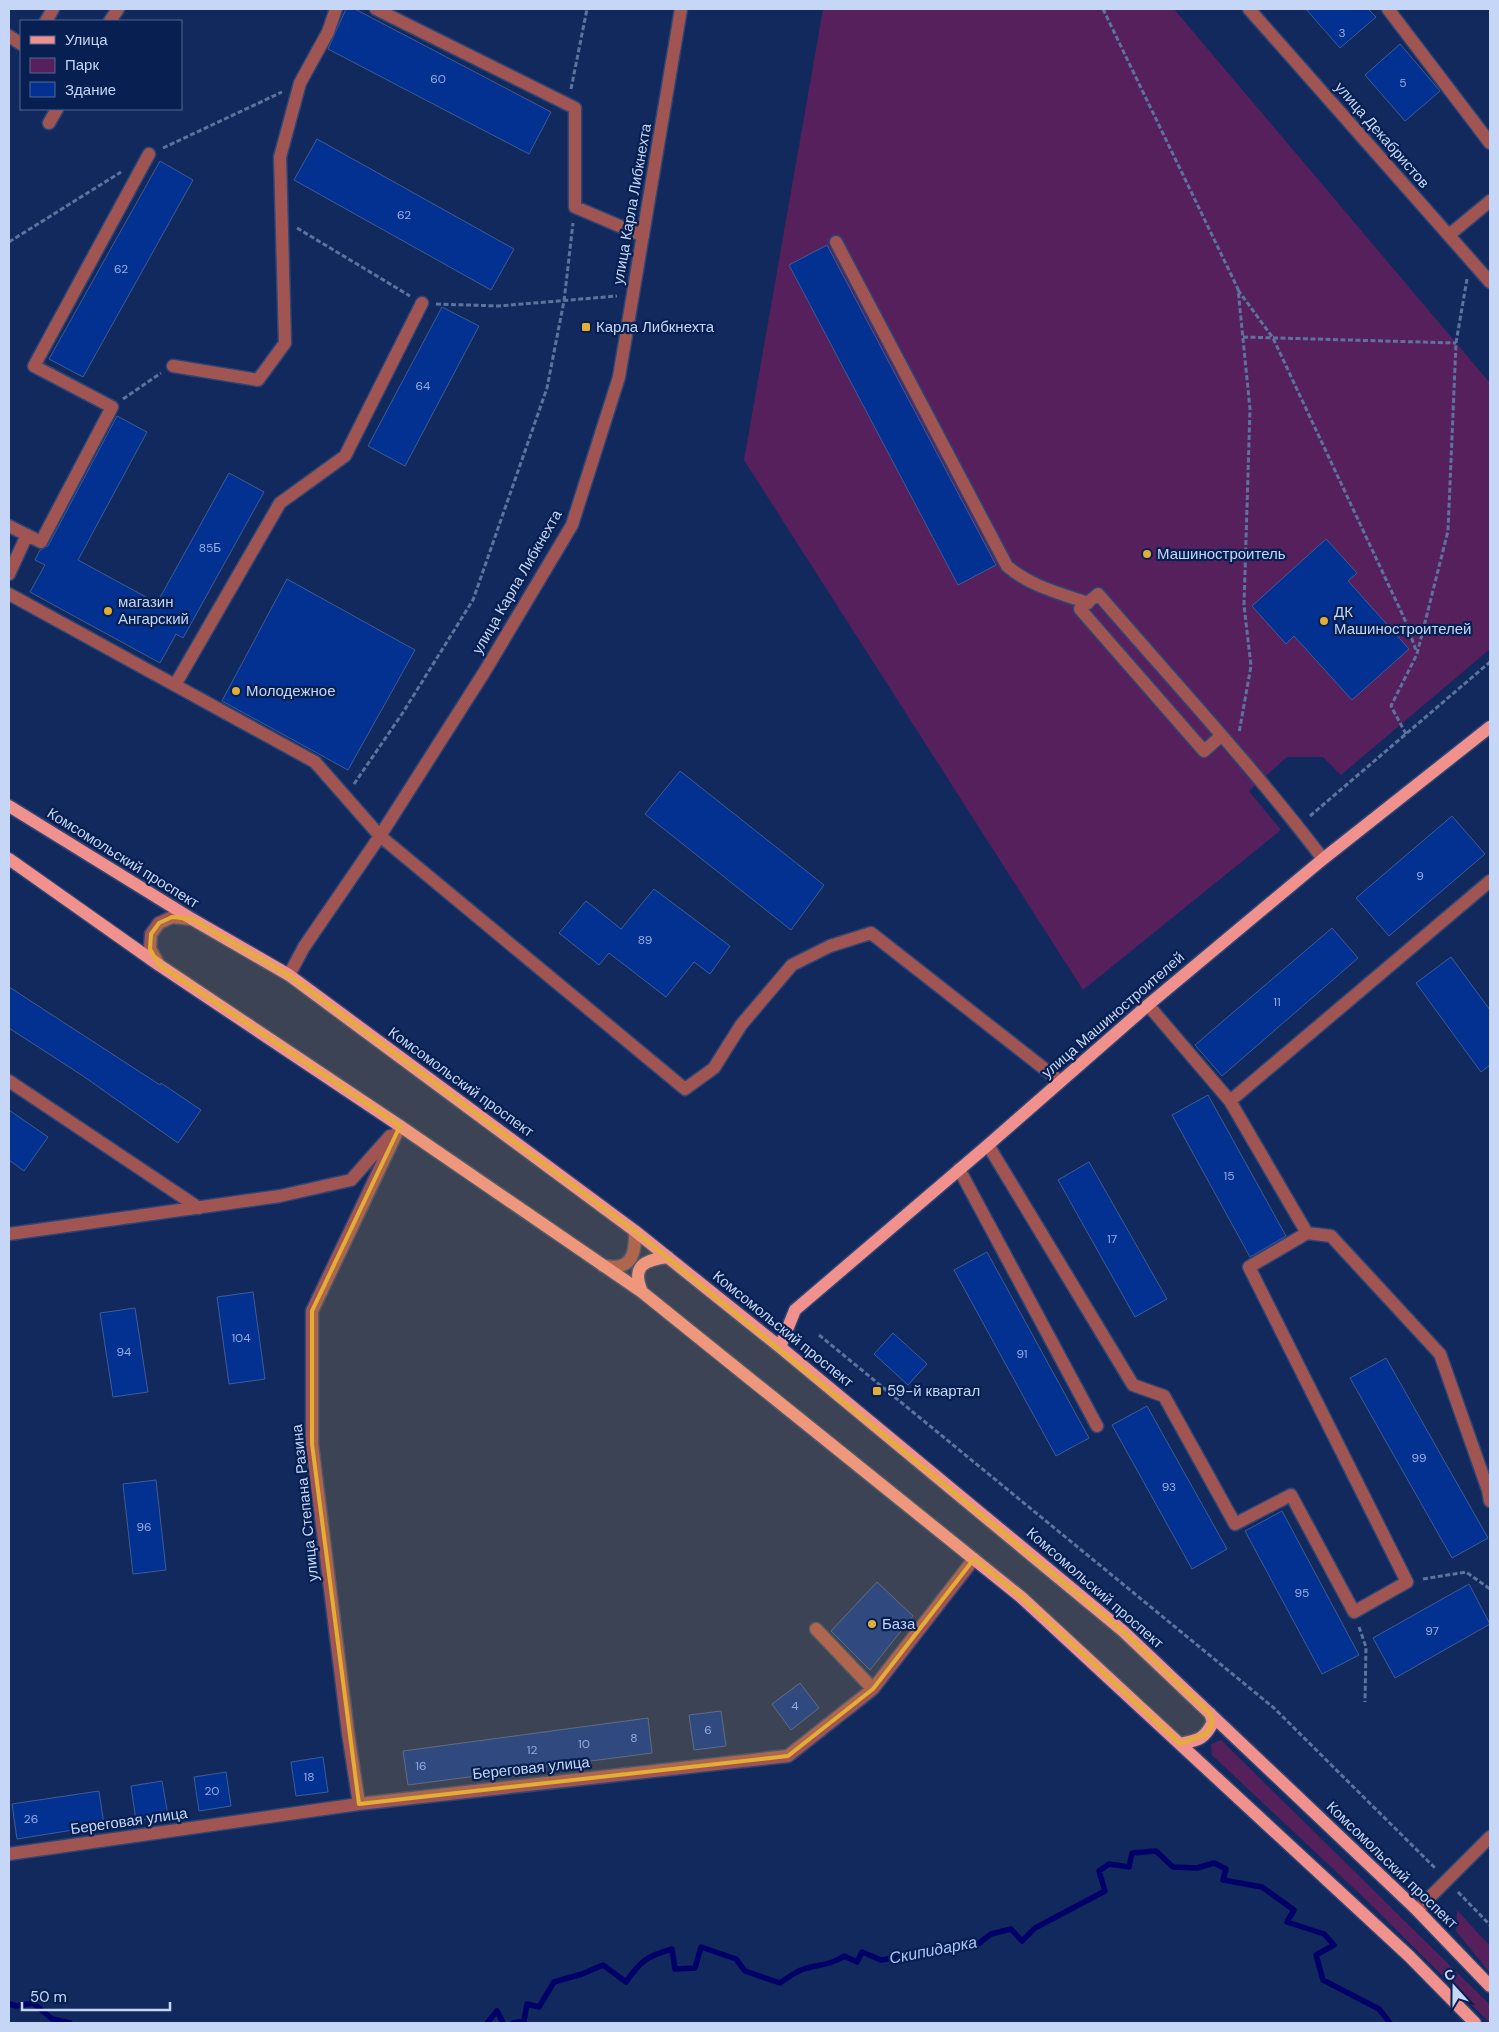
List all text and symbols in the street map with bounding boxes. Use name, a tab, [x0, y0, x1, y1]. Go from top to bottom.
legend	[20, 20, 182, 110]
house number: 3	[1338, 25, 1346, 41]
text: Улица	[65, 30, 108, 50]
text: Парк	[65, 55, 99, 75]
house number: 60	[430, 71, 446, 87]
house number: 5	[1399, 75, 1407, 91]
street label: улица Декабристов	[1330, 78, 1434, 192]
text: Здание	[65, 80, 116, 100]
street label: улица Карла Либкнехта	[608, 121, 656, 286]
house number: 62	[397, 207, 411, 223]
house number: 62	[114, 261, 128, 277]
place label: Карла Либкнехта	[596, 317, 715, 337]
marker: Карла Либкнехта	[580, 321, 592, 333]
house number: 64	[416, 378, 430, 394]
street label: улица Карла Либкнехта	[468, 506, 567, 658]
house number: 85Б	[199, 540, 221, 556]
place label: Машиностроитель	[1157, 544, 1286, 564]
marker: Машиностроитель	[1141, 548, 1153, 560]
place label: магазин Ангарский	[118, 592, 189, 629]
place label: ДК Машиностроителей	[1334, 602, 1472, 639]
marker: магазин Ангарский	[102, 605, 114, 617]
marker: ДК Машиностроителей	[1318, 615, 1330, 627]
place label: Молодежное	[246, 681, 336, 701]
marker: Молодежное	[230, 685, 242, 697]
street label: Комсомольский проспект	[43, 803, 203, 913]
house number: 9	[1416, 868, 1424, 884]
house number: 89	[638, 932, 652, 948]
street label: улица Машиностроителей	[1037, 948, 1189, 1082]
house number: 11	[1273, 994, 1281, 1010]
street label: Комсомольский проспект	[384, 1022, 538, 1142]
house number: 15	[1223, 1168, 1235, 1184]
house number: 17	[1107, 1231, 1117, 1247]
street label: Комсомольский проспект	[709, 1266, 858, 1392]
house number: 104	[231, 1330, 251, 1346]
house number: 94	[117, 1344, 131, 1360]
house number: 91	[1016, 1346, 1028, 1362]
place label: 59-й квартал	[887, 1381, 980, 1401]
marker: 59-й квартал	[871, 1385, 883, 1397]
street label: улица Степана Разина	[287, 1423, 323, 1582]
house number: 99	[1411, 1450, 1427, 1466]
house number: 93	[1162, 1479, 1176, 1495]
house number: 96	[136, 1519, 152, 1535]
street label: Комсомольский проспект	[1022, 1523, 1168, 1653]
house number: 95	[1295, 1585, 1309, 1601]
place label: База	[882, 1614, 916, 1634]
marker: База	[866, 1618, 878, 1630]
house number: 97	[1425, 1623, 1439, 1639]
house number: 4	[791, 1698, 799, 1714]
house number: 6	[704, 1722, 712, 1738]
house number: 8	[630, 1730, 638, 1746]
house number: 10	[578, 1736, 590, 1752]
house number: 12	[527, 1742, 537, 1758]
street label: Береговая улица	[471, 1752, 591, 1784]
house number: 16	[415, 1758, 427, 1774]
house number: 18	[303, 1769, 315, 1785]
house number: 20	[204, 1783, 220, 1799]
street label: Комсомольский проспект	[1322, 1797, 1462, 1933]
street label: Береговая улица	[69, 1803, 189, 1839]
house number: 26	[24, 1811, 38, 1827]
water label: Скипидарка	[887, 1931, 979, 1969]
north arrow	[1429, 1962, 1479, 2012]
text: С	[1441, 1965, 1457, 1985]
scale bar	[22, 1980, 170, 2012]
text: 50 m	[30, 1987, 67, 2007]

